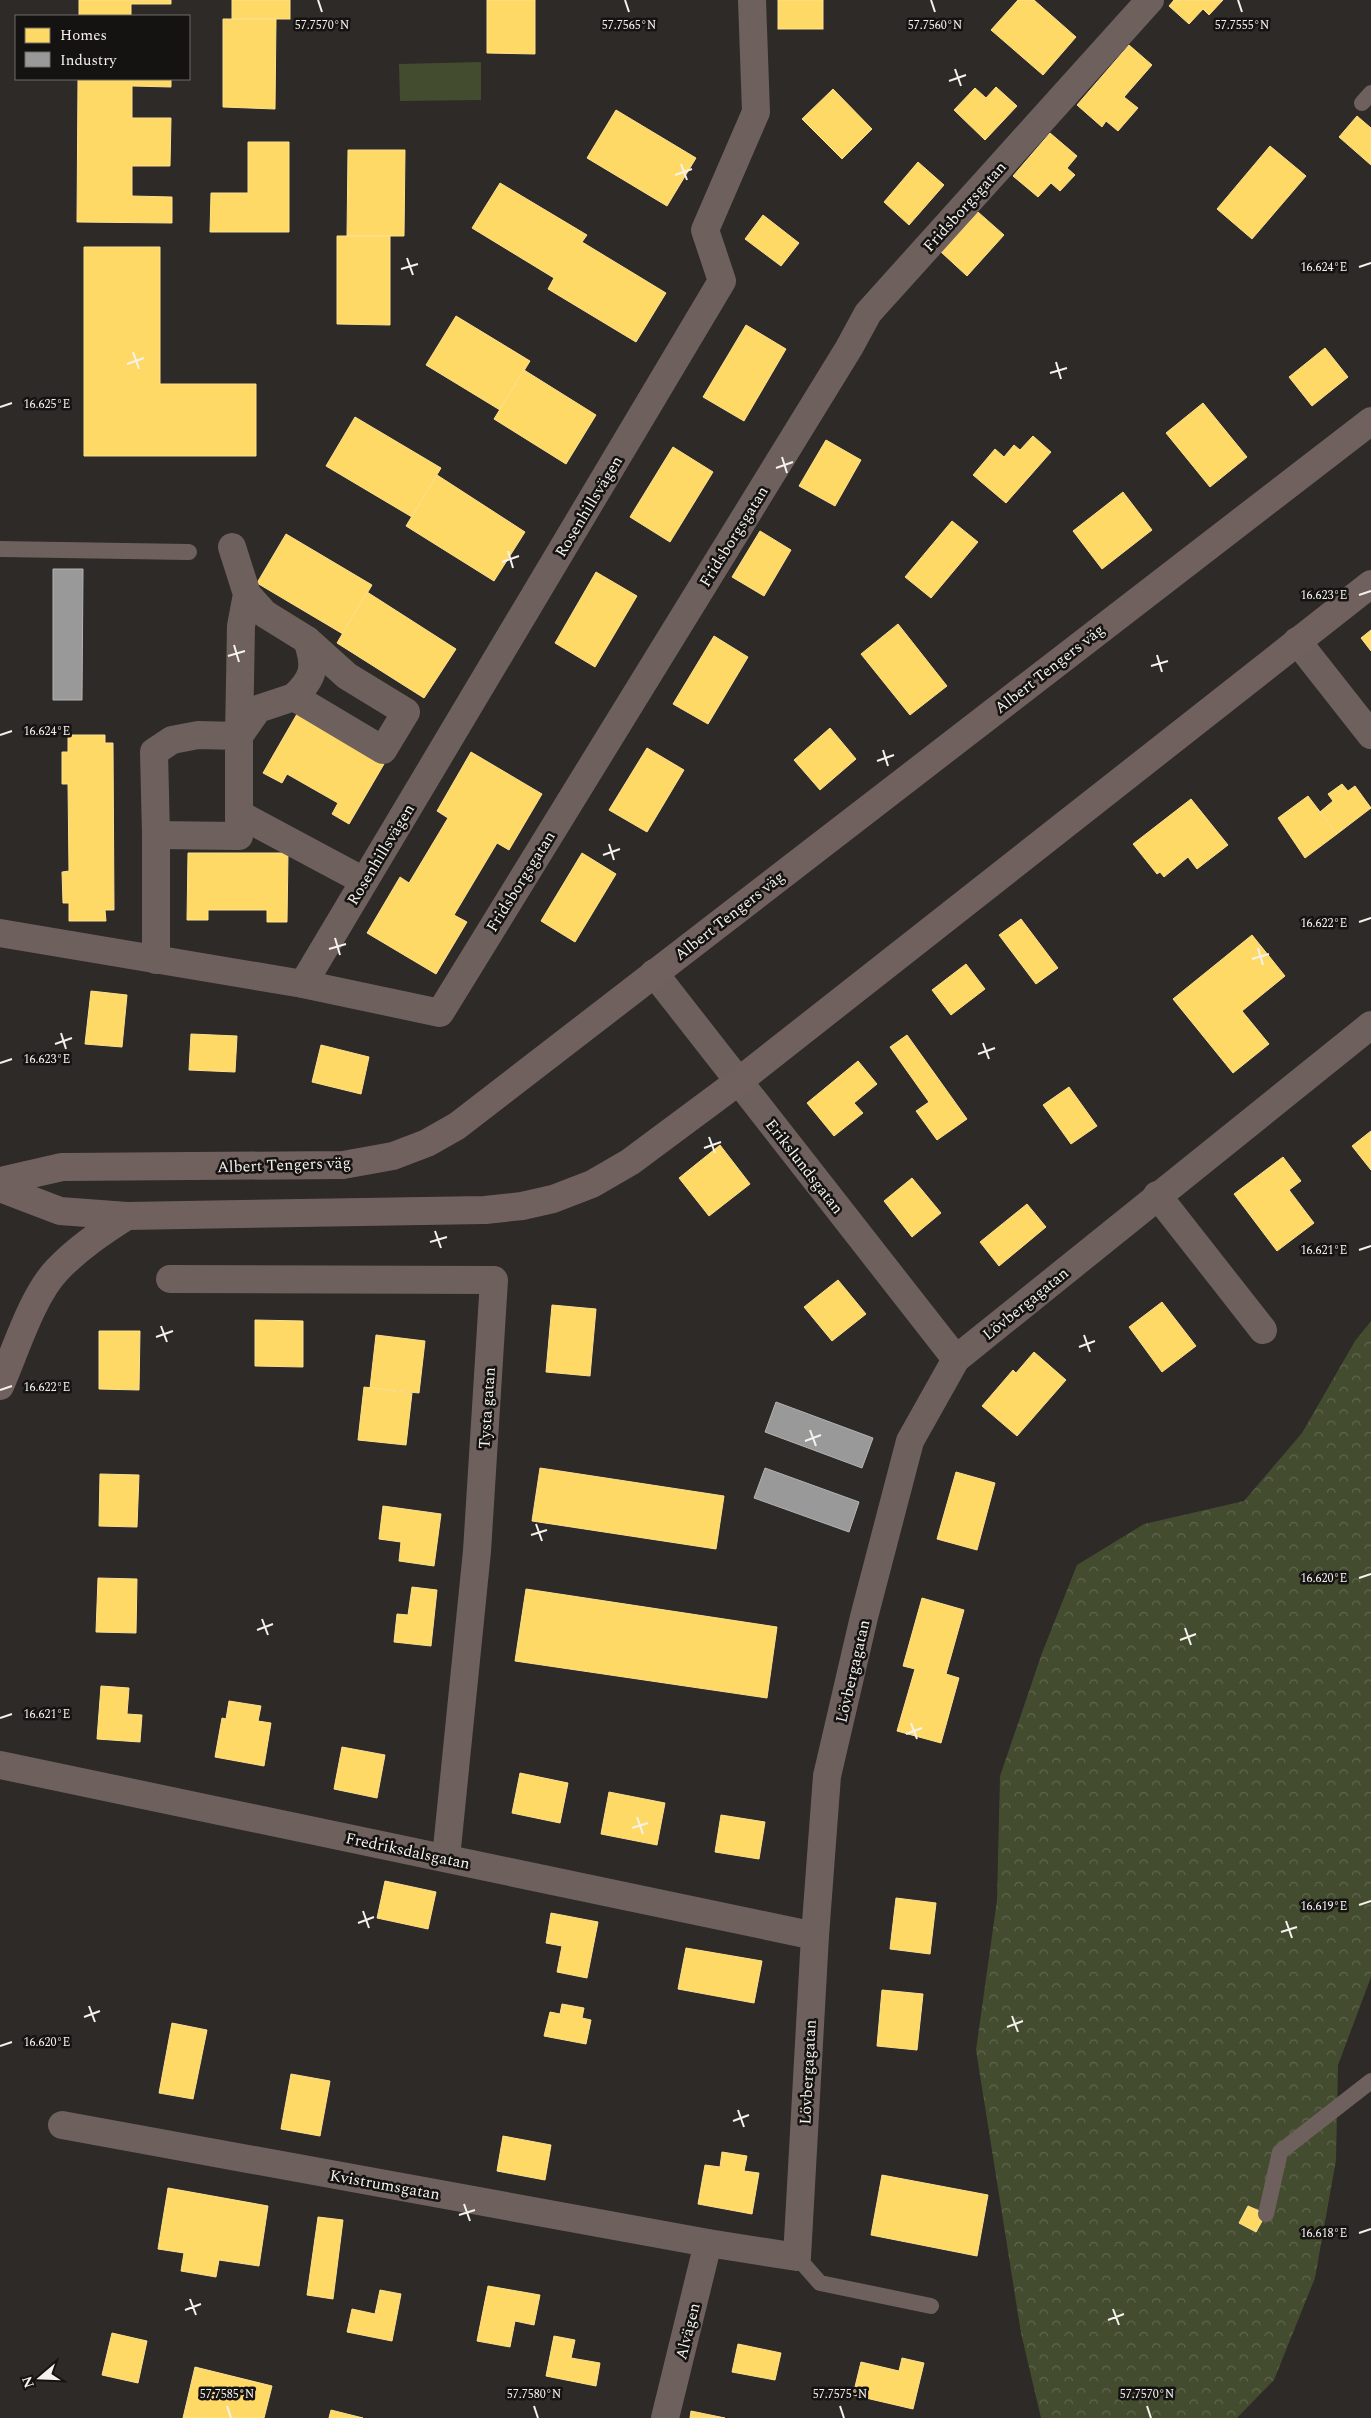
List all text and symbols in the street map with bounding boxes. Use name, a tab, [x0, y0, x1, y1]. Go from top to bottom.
legend	[15, 15, 190, 80]
text: 57.7570°N	[295, 16, 349, 35]
text: 57.7565°N	[602, 16, 656, 35]
text: 57.7560°N	[908, 16, 962, 35]
text: 57.7555°N	[1215, 16, 1269, 35]
text: Homes	[60, 24, 107, 47]
text: Industry	[60, 49, 117, 72]
street label: Fridsborgsgatan	[917, 156, 1012, 257]
text: 16.624°E	[1301, 258, 1347, 277]
text: 16.625°E	[24, 395, 70, 414]
street label: Rosenhillsvägen	[549, 451, 629, 562]
street label: Fridsborgsgatan	[693, 481, 774, 592]
text: 16.623°E	[1301, 586, 1347, 605]
street label: Albert Tengers väg	[989, 618, 1110, 720]
text: 16.624°E	[24, 722, 70, 741]
street label: Rosenhillsvägen	[341, 799, 421, 910]
street label: Fridsborgsgatan	[480, 826, 561, 937]
street label: Albert Tengers väg	[669, 865, 790, 967]
text: 16.622°E	[1301, 914, 1347, 933]
text: 16.623°E	[24, 1050, 70, 1069]
street label: Erikslundsgatan	[759, 1114, 849, 1219]
street label: Albert Tengers väg	[217, 1151, 351, 1179]
text: 16.621°E	[1301, 1241, 1347, 1260]
street label: Lövbergagatan	[977, 1261, 1074, 1346]
street label: Tysta gatan	[472, 1366, 502, 1450]
text: 16.622°E	[24, 1378, 70, 1397]
text: 16.620°E	[1301, 1569, 1347, 1588]
street label: Lövbergagatan	[829, 1617, 876, 1725]
text: 16.621°E	[24, 1705, 70, 1724]
street label: Fredriksdalsgatan	[343, 1826, 472, 1876]
text: 16.619°E	[1301, 1897, 1347, 1916]
street label: Lövbergagatan	[793, 2019, 823, 2125]
text: 16.620°E	[24, 2033, 70, 2052]
street label: Kvistrumsgatan	[328, 2163, 442, 2206]
text: 16.618°E	[1301, 2224, 1347, 2243]
street label: Alvägen	[669, 2300, 707, 2362]
north arrow	[15, 2353, 65, 2403]
text: N	[16, 2373, 40, 2391]
text: 57.7585°N	[200, 2385, 254, 2404]
text: 57.7580°N	[507, 2385, 561, 2404]
text: 57.7575°N	[813, 2385, 867, 2404]
text: 57.7570°N	[1120, 2385, 1174, 2404]

